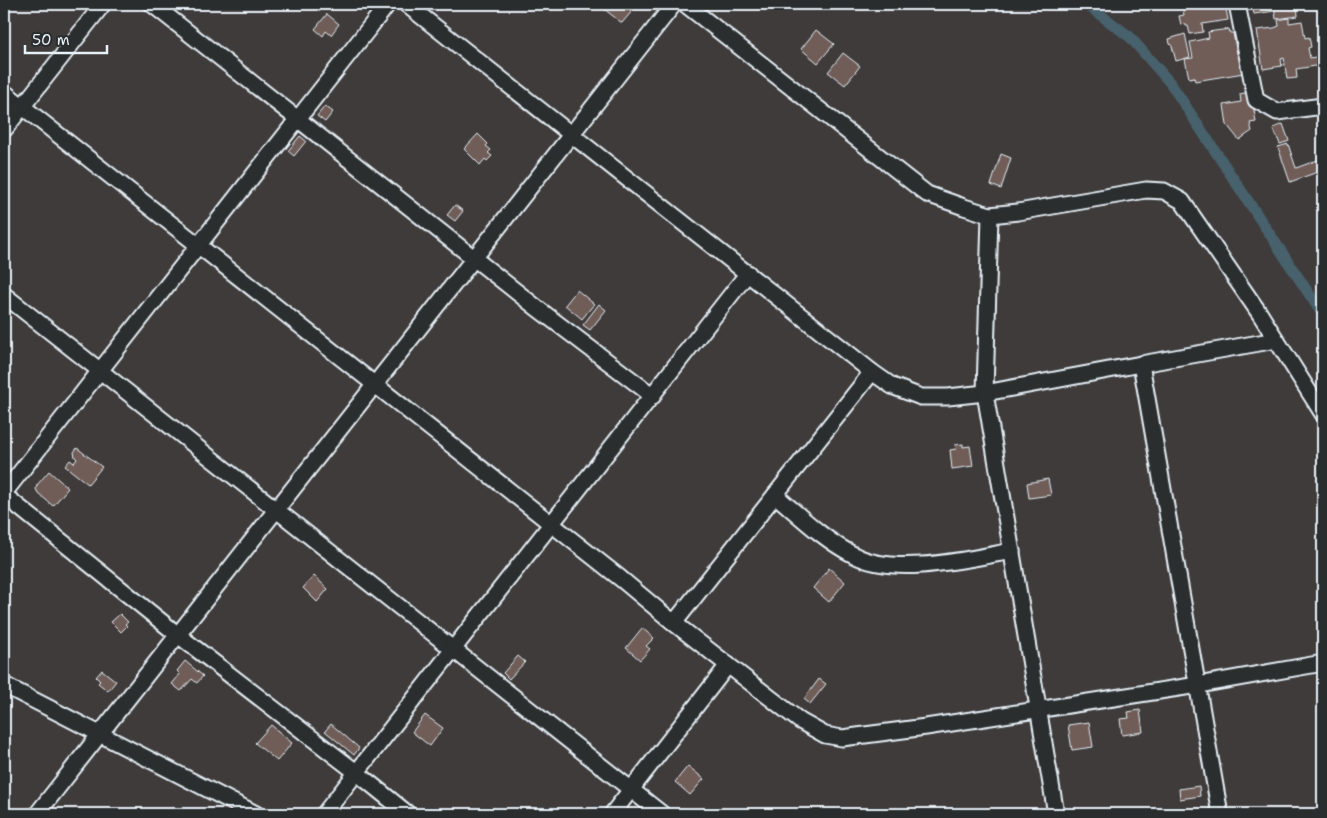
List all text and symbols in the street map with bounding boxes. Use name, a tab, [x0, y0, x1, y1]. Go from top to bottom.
scale bar	[25, 22, 108, 54]
text: 50 m	[32, 30, 70, 50]

